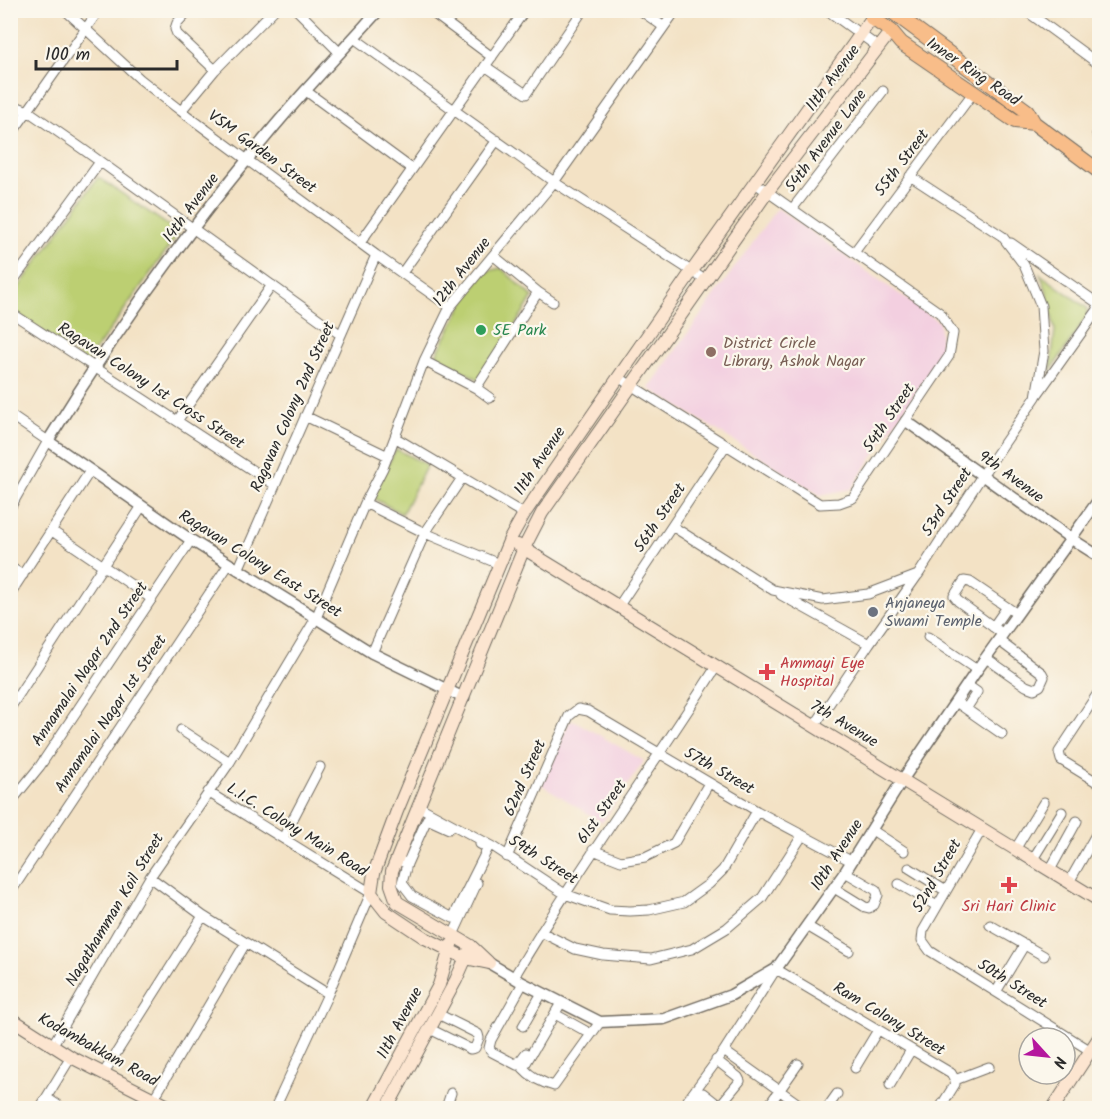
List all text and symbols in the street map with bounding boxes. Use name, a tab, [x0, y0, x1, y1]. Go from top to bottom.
street label: Inner Ring Road	[921, 31, 1026, 113]
scale bar	[36, 33, 177, 71]
street label: 11th Avenue	[799, 39, 867, 117]
text: 100 m	[45, 41, 90, 70]
street label: 54th Avenue Lane	[779, 84, 873, 198]
street label: VSM Garden Street	[202, 104, 322, 201]
street label: 55th Street	[868, 123, 936, 202]
street label: 14th Avenue	[156, 168, 226, 248]
street label: 12th Avenue	[427, 232, 497, 312]
street label: Ragavan Colony 1st Cross Street	[52, 316, 250, 457]
street label: Ragavan Colony 2nd Street	[244, 317, 342, 496]
place label: 5E Park	[493, 318, 547, 343]
marker: 5E Park	[474, 323, 488, 337]
place label: District Circle Library, Ashok Nagar	[723, 331, 866, 374]
marker: District Circle Library, Ashok Nagar	[704, 345, 718, 359]
street label: 54th Street	[857, 378, 922, 458]
street label: 11th Avenue	[508, 422, 572, 500]
street label: 9th Avenue	[973, 445, 1049, 509]
street label: 53rd Street	[915, 462, 979, 542]
street label: 56th Street	[627, 477, 693, 558]
street label: Ragavan Colony East Street	[173, 503, 347, 625]
street label: Annamalai Nagar 2nd Street	[25, 576, 155, 751]
place label: Anjaneya Swami Temple	[885, 591, 982, 634]
marker: Anjaneya Swami Temple	[866, 605, 880, 619]
street label: Annamalai Nagar 1st Street	[49, 629, 174, 798]
place label: Ammayi Eye Hospital	[780, 651, 865, 694]
marker: Ammayi Eye Hospital	[758, 663, 776, 681]
street label: 7th Avenue	[805, 694, 883, 754]
street label: 62nd Street	[497, 735, 553, 820]
street label: 57th Street	[679, 741, 760, 802]
street label: 61st Street	[571, 774, 634, 849]
street label: L.I.C. Colony Main Road	[221, 776, 373, 884]
street label: 10th Avenue	[804, 814, 870, 896]
street label: Nagathamman Koil Street	[59, 828, 171, 991]
street label: 59th Street	[503, 829, 583, 892]
street label: 52nd Street	[906, 834, 969, 917]
marker: Sri Hari Clinic	[1000, 876, 1018, 894]
place label: Sri Hari Clinic	[962, 894, 1056, 919]
street label: 50th Street	[972, 953, 1053, 1016]
street label: Ram Colony Street	[828, 976, 951, 1063]
street label: 11th Avenue	[371, 983, 429, 1063]
street label: Kodambakkam Road	[33, 1006, 164, 1094]
north arrow	[1017, 1026, 1077, 1086]
text: N	[1046, 1052, 1072, 1072]

